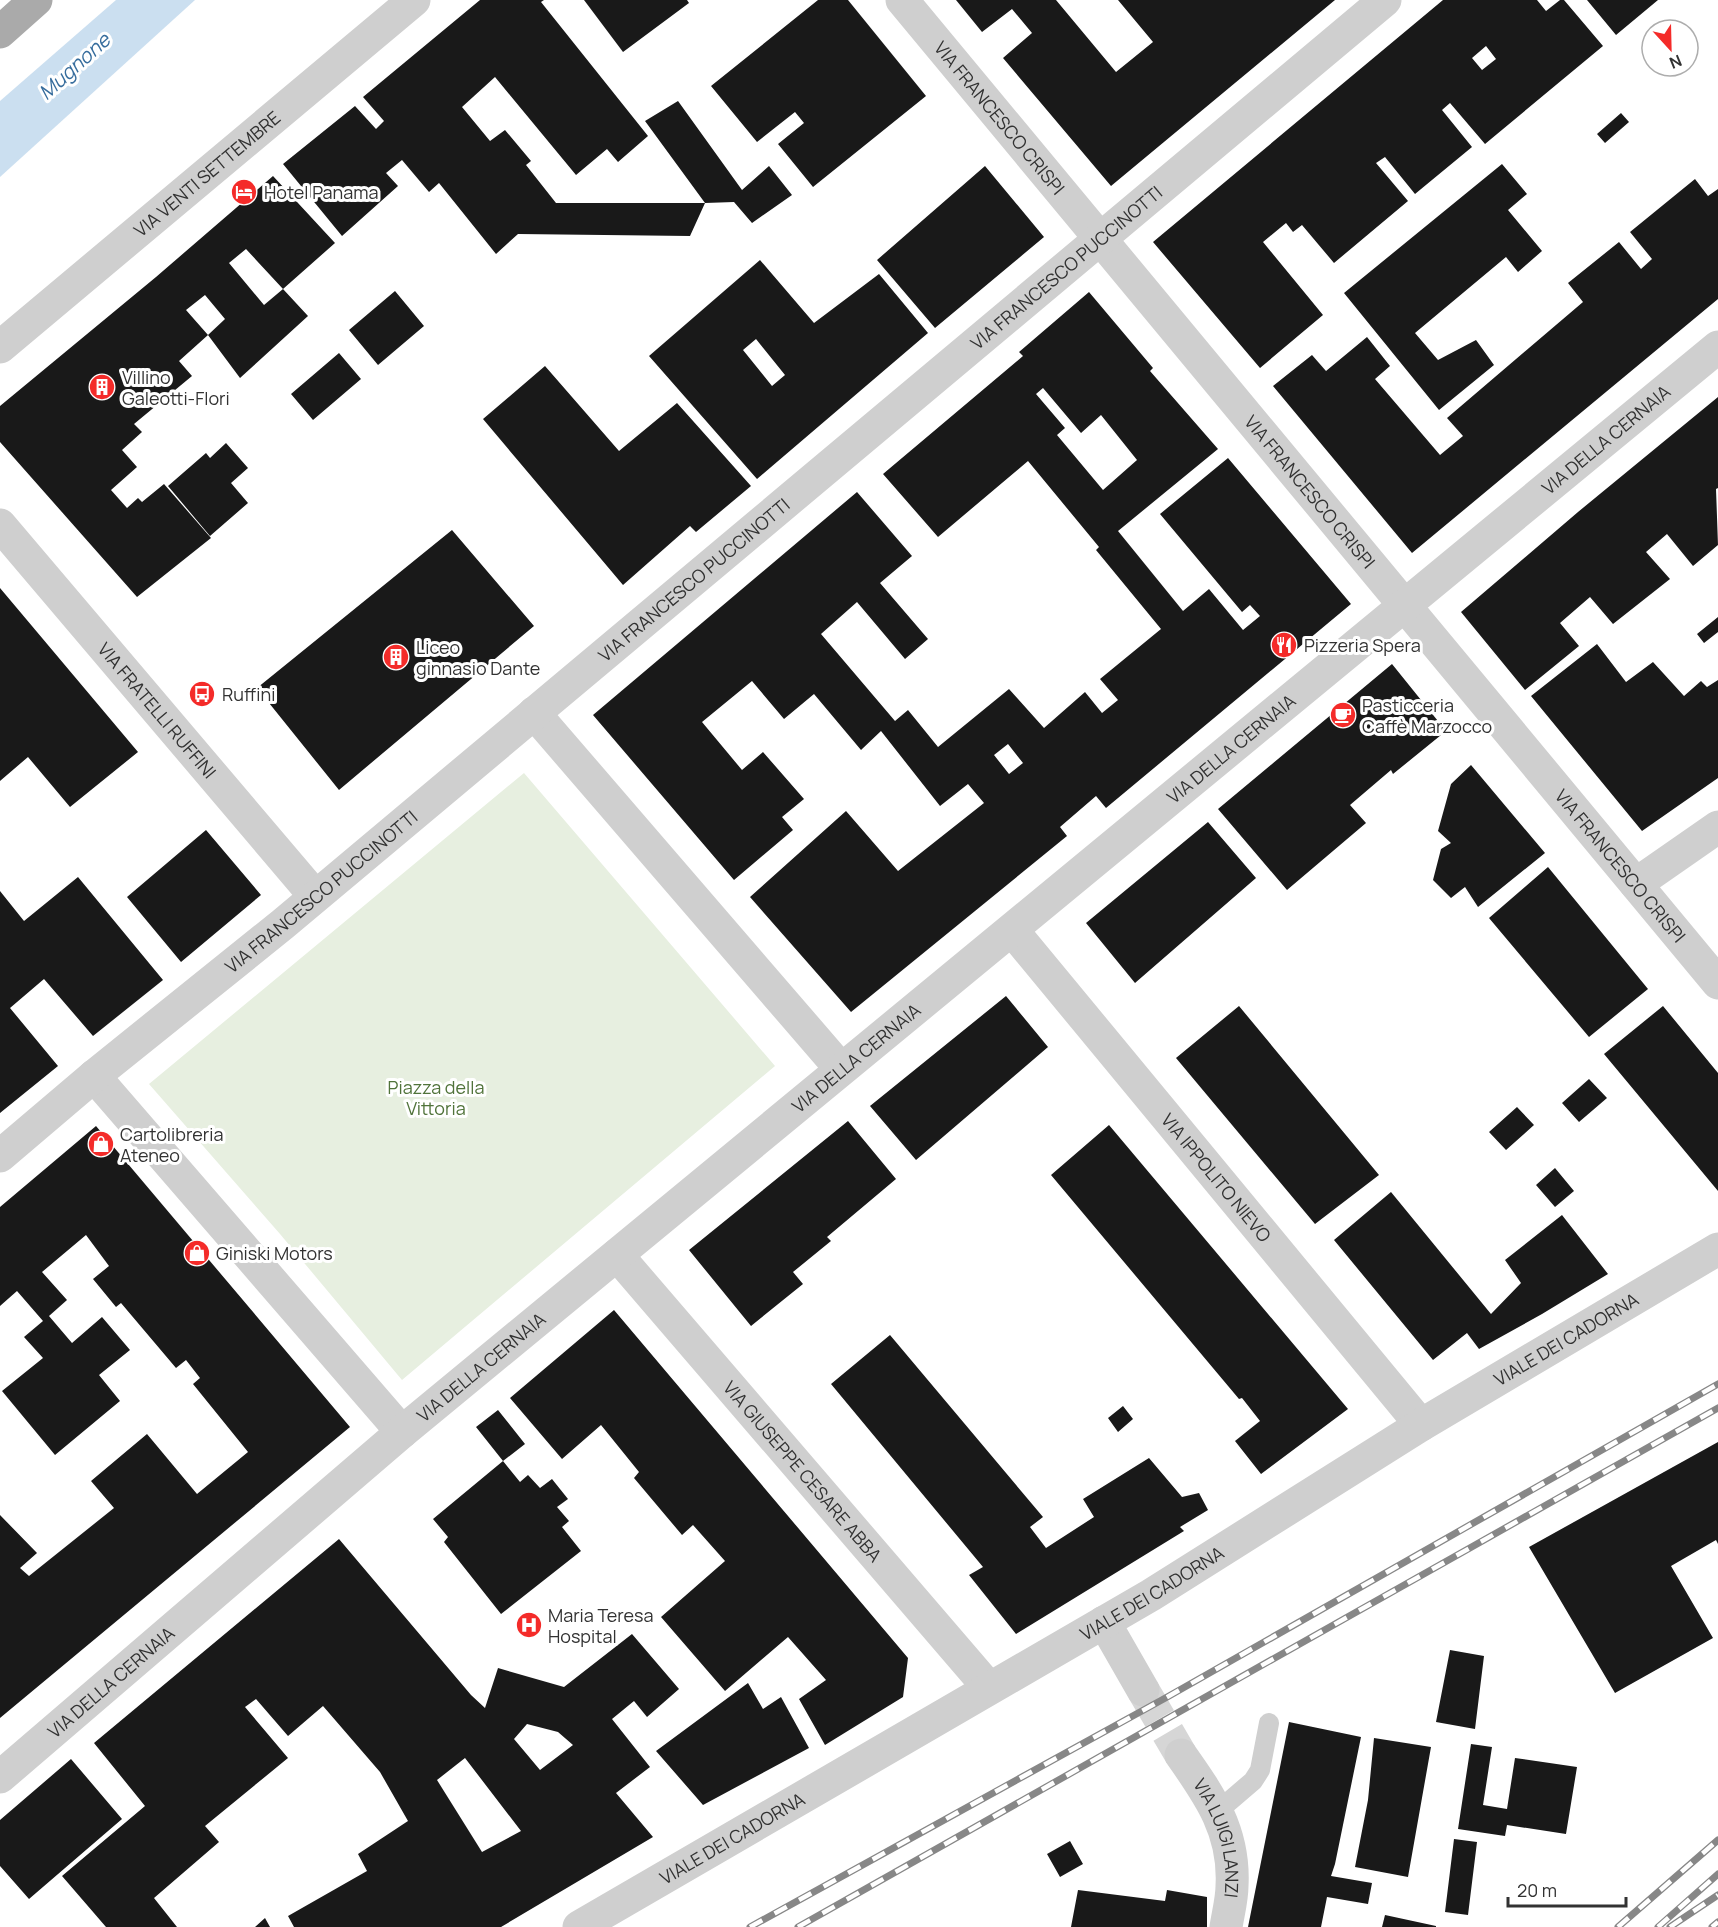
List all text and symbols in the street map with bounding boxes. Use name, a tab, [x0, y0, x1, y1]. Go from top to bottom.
north arrow	[1640, 18, 1700, 78]
water label: Mugnone	[32, 26, 117, 105]
street label: VIA FRANCESCO CRISPI	[929, 36, 1070, 199]
text: N	[1666, 50, 1685, 74]
street label: VIA VENTI SETTEMBRE	[129, 105, 285, 242]
hotel icon: Hotel Panama	[229, 177, 259, 207]
place label: Hotel Panama	[264, 180, 379, 204]
street label: VIA FRANCESCO PUCCINOTTI	[965, 180, 1167, 355]
place label: Villino Galeotti-Flori	[122, 365, 230, 410]
building icon: Villino Galeotti-Flori	[87, 372, 117, 402]
street label: VIA DELLA CERNAIA	[1537, 379, 1676, 500]
street label: VIA FRANCESCO CRISPI	[1240, 410, 1381, 573]
street label: VIA FRANCESCO PUCCINOTTI	[593, 492, 795, 667]
restaurant icon: Pizzeria Spera	[1269, 630, 1299, 660]
place label: Pizzeria Spera	[1304, 633, 1421, 657]
place label: Liceo ginnasio Dante	[416, 635, 540, 680]
street label: VIA FRATELLI RUFFINI	[93, 637, 222, 783]
building icon: Liceo ginnasio Dante	[381, 642, 411, 672]
bus stop icon: Ruffini	[187, 679, 217, 709]
place label: Ruffini	[222, 682, 275, 706]
street label: VIA DELLA CERNAIA	[1162, 688, 1301, 809]
place label: Pasticceria Caffè Marzocco	[1362, 693, 1492, 738]
cafe icon: Pasticceria Caffè Marzocco	[1328, 700, 1358, 730]
street label: VIA FRANCESCO CRISPI	[1550, 784, 1691, 947]
street label: VIA FRANCESCO PUCCINOTTI	[220, 805, 422, 978]
street label: VIA DELLA CERNAIA	[787, 997, 926, 1118]
park label: Piazza della Vittoria	[388, 1075, 484, 1120]
street label: VIA IPPOLITO NIEVO	[1156, 1108, 1277, 1247]
place label: Cartolibreria Ateneo	[120, 1122, 223, 1167]
shop icon: Cartolibreria Ateneo	[86, 1129, 116, 1159]
shop icon: Giniski Motors	[182, 1238, 212, 1268]
place label: Giniski Motors	[216, 1241, 333, 1265]
street label: VIALE DEI CADORNA	[1489, 1287, 1643, 1391]
street label: VIA DELLA CERNAIA	[412, 1307, 551, 1427]
street label: VIA GIUSEPPE CESARE ABBA	[718, 1376, 888, 1567]
street label: VIALE DEI CADORNA	[1076, 1540, 1229, 1646]
place label: Maria Teresa Hospital	[548, 1603, 654, 1648]
hospital icon: Maria Teresa Hospital	[514, 1610, 544, 1640]
street label: VIA DELLA CERNAIA	[42, 1620, 180, 1743]
street label: VIA LUIGI LANZI	[1188, 1774, 1244, 1899]
street label: VIALE DEI CADORNA	[655, 1786, 809, 1890]
scale bar	[1508, 1870, 1626, 1908]
text: 20 m	[1517, 1878, 1557, 1902]

